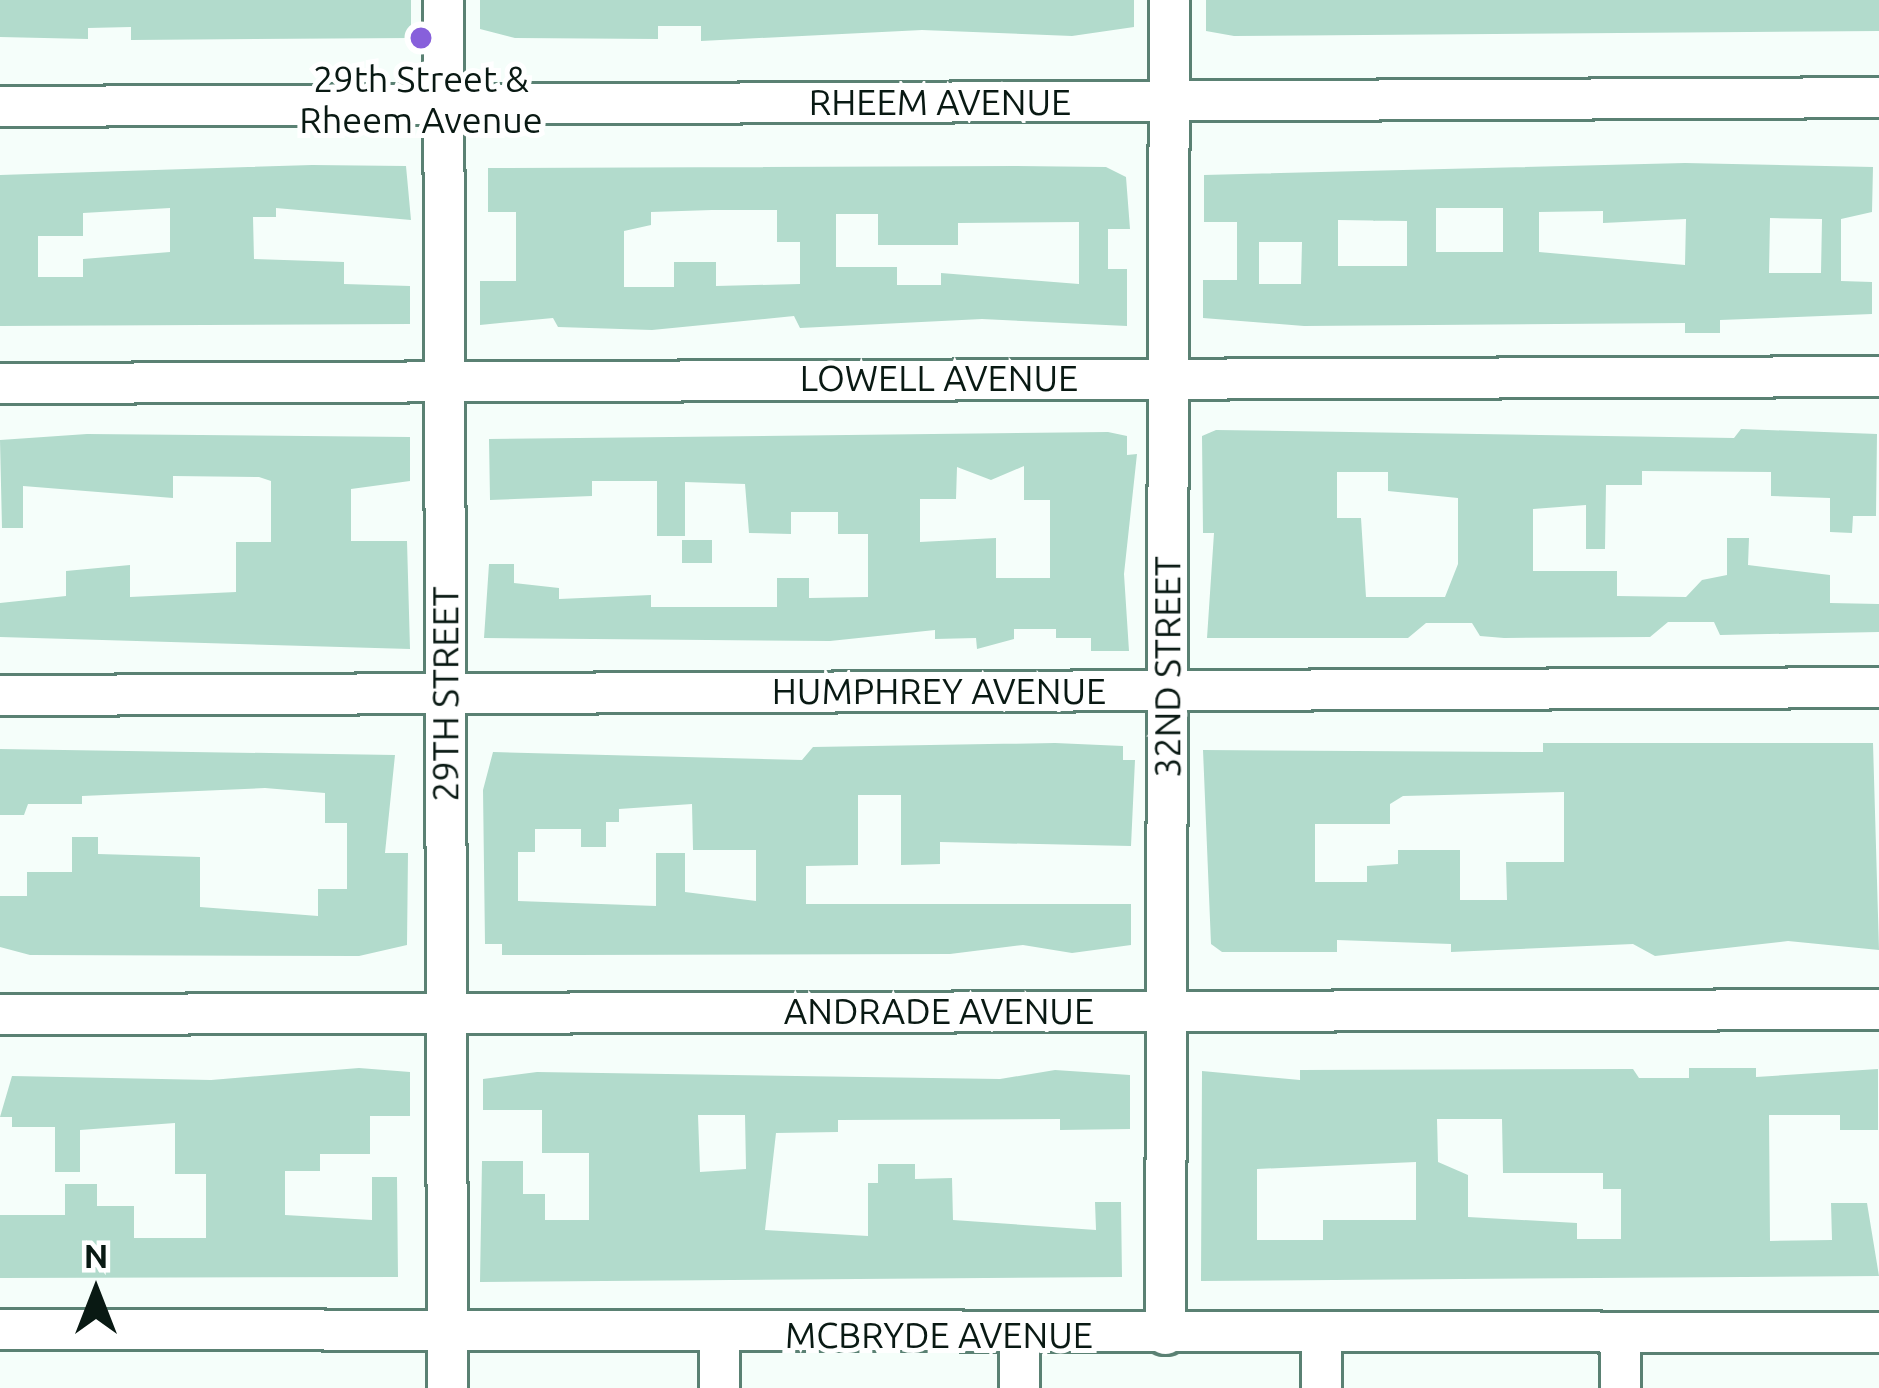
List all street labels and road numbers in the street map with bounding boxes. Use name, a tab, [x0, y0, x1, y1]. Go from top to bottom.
street label: RHEEM AVENUE	[809, 80, 1071, 124]
street label: LOWELL AVENUE	[800, 356, 1078, 400]
street label: 32ND STREET	[1145, 556, 1189, 778]
street label: 29TH STREET	[423, 586, 467, 802]
street label: HUMPHREY AVENUE	[772, 669, 1106, 713]
street label: ANDRADE AVENUE	[784, 989, 1094, 1033]
street label: MCBRYDE AVENUE	[785, 1313, 1093, 1357]

